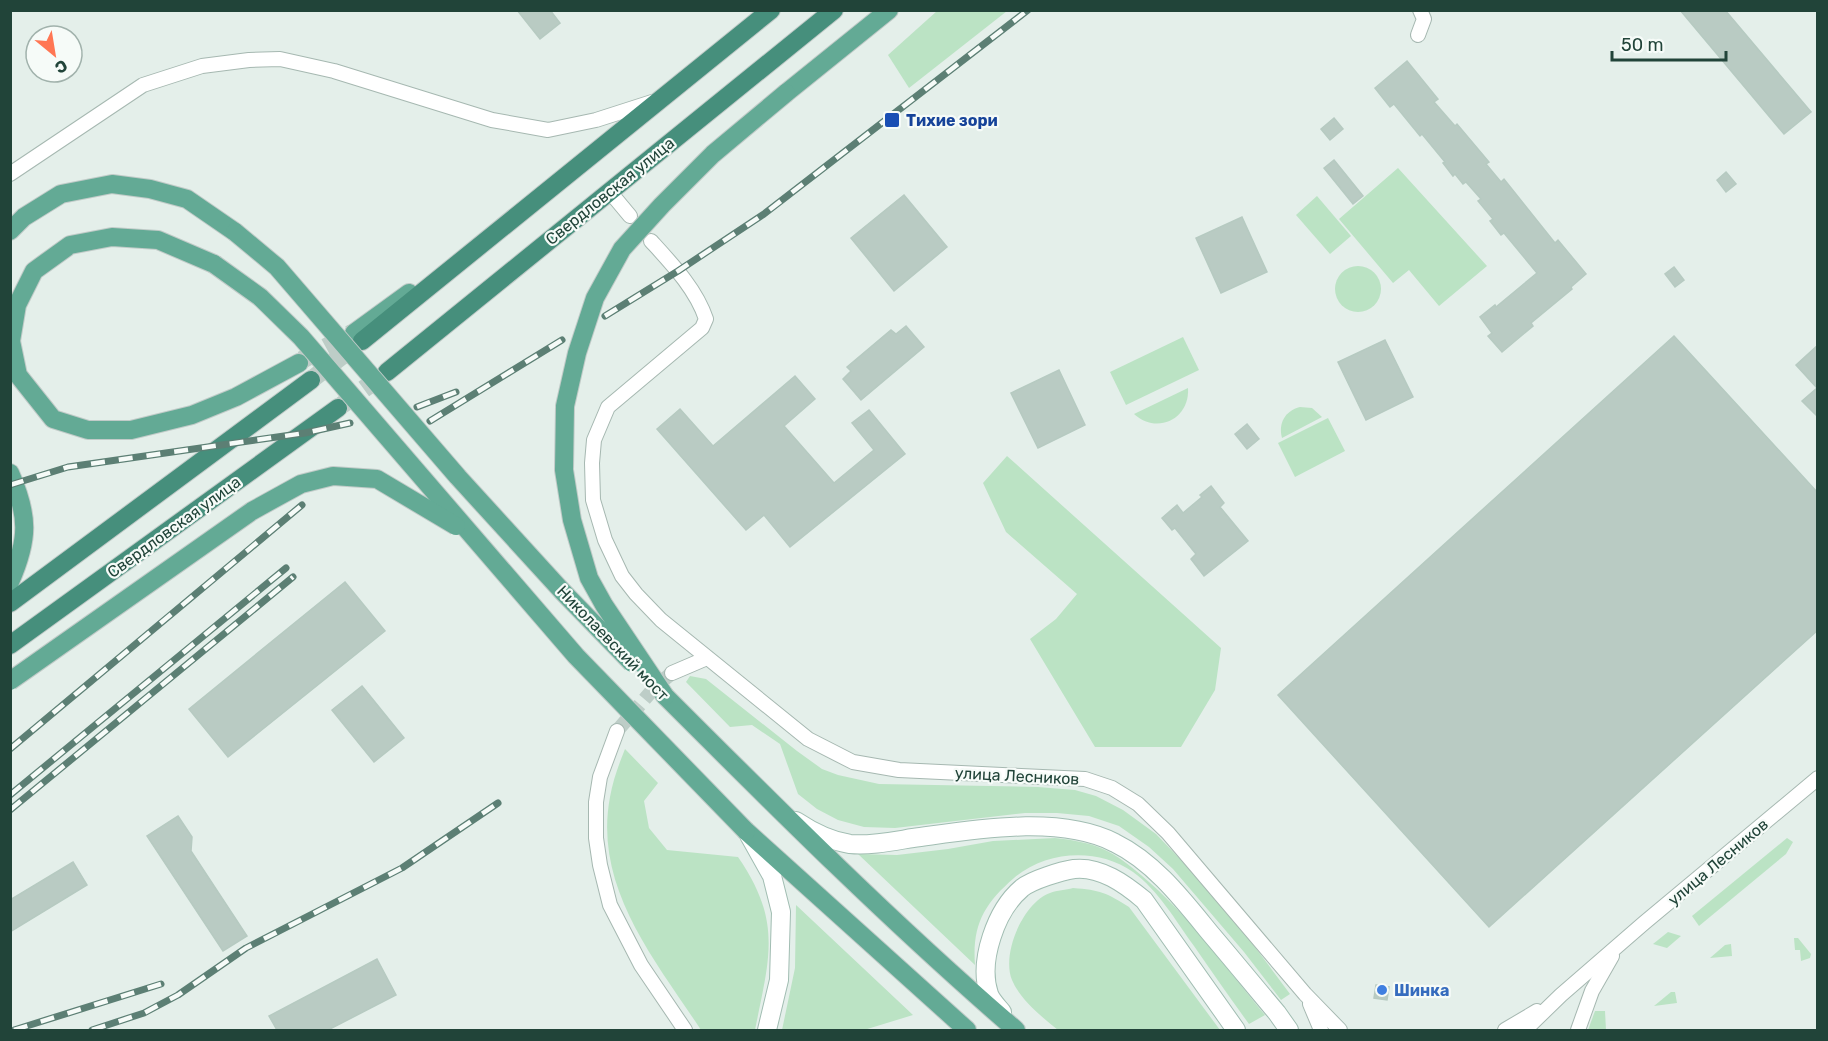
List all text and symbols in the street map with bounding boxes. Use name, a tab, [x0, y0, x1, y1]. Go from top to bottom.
north arrow	[24, 24, 84, 84]
scale bar	[1612, 24, 1726, 62]
text: 50 m	[1621, 34, 1664, 56]
text: С	[52, 56, 71, 78]
marker: Тихие зори	[883, 111, 901, 129]
place label: Тихие зори	[906, 111, 998, 130]
street label: Свердловская улица	[542, 133, 678, 249]
street label: Свердловская улица	[104, 472, 244, 582]
street label: Николаевский мост	[553, 582, 673, 704]
street label: улица Лесников	[954, 763, 1080, 789]
street label: улица Лесников	[1664, 815, 1772, 909]
place label: Шинка	[1394, 981, 1449, 1000]
marker: Шинка	[1375, 983, 1389, 997]

